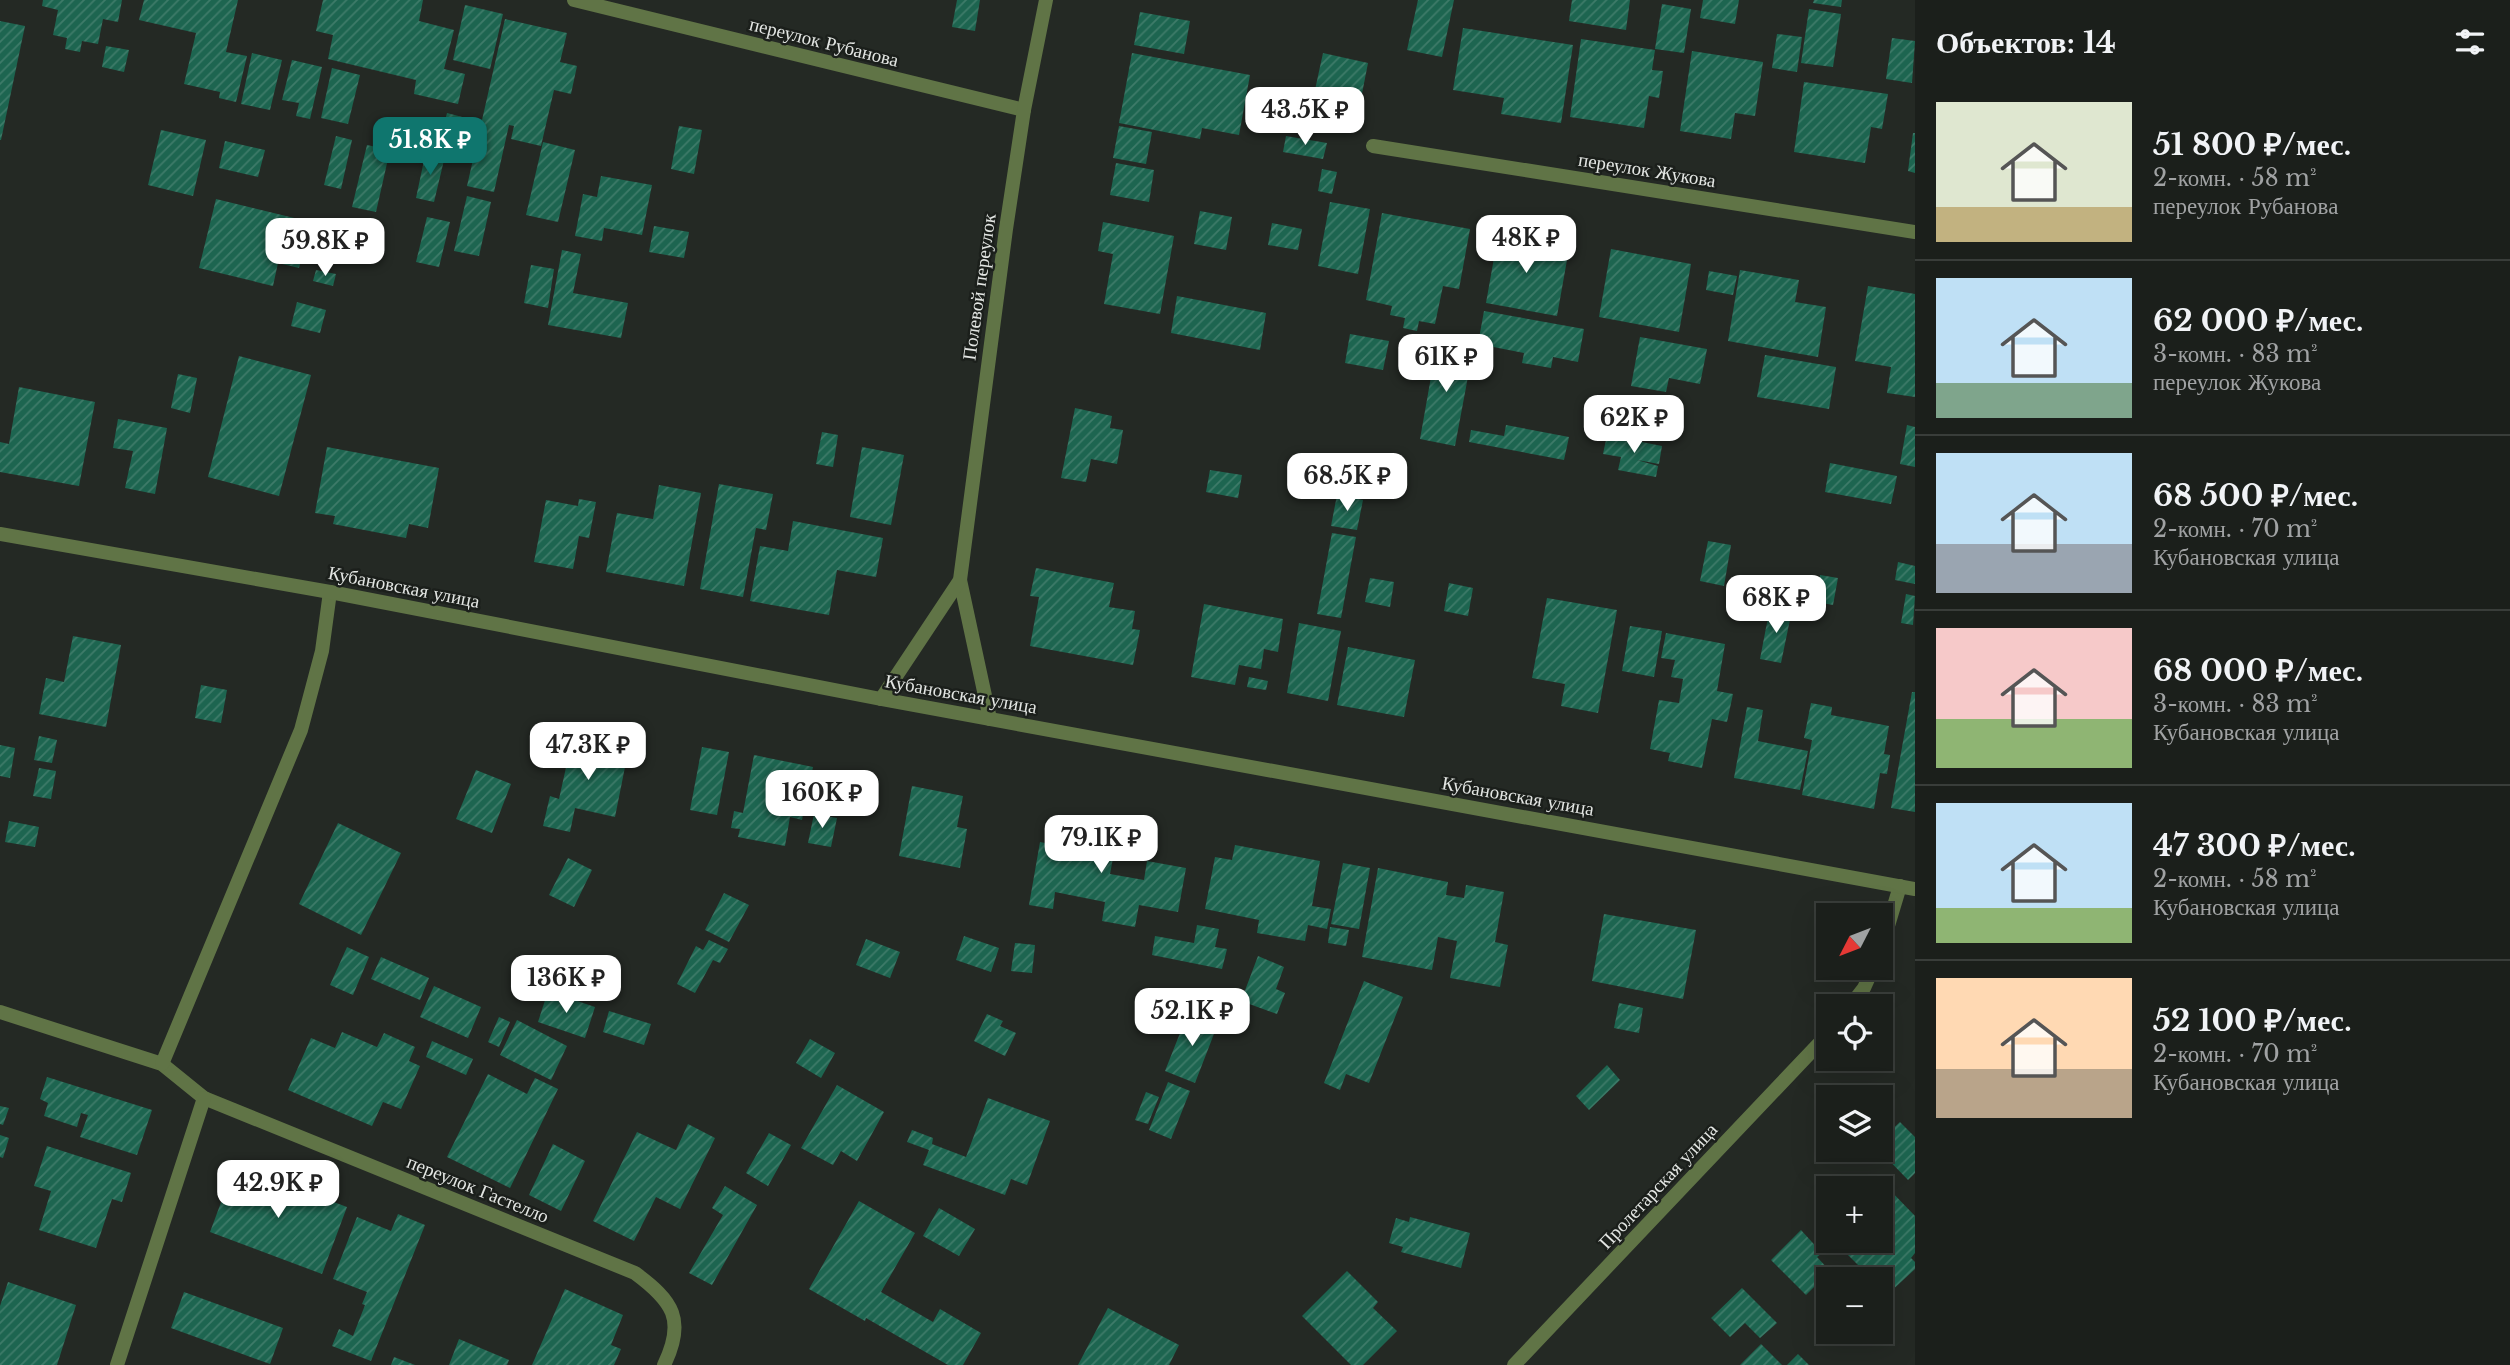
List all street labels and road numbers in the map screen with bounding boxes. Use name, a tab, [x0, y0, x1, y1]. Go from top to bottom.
street label: переулок Рубанова	[747, 12, 902, 72]
street label: переулок Жукова	[1577, 148, 1718, 192]
street label: Полевой переулок	[957, 211, 1001, 362]
street label: Кубановская улица	[326, 561, 482, 613]
street label: Кубановская улица	[883, 669, 1039, 719]
street label: Кубановская улица	[1440, 771, 1596, 821]
street label: Пролетарская улица	[1594, 1118, 1723, 1254]
street label: переулок Гастелло	[404, 1150, 552, 1228]

